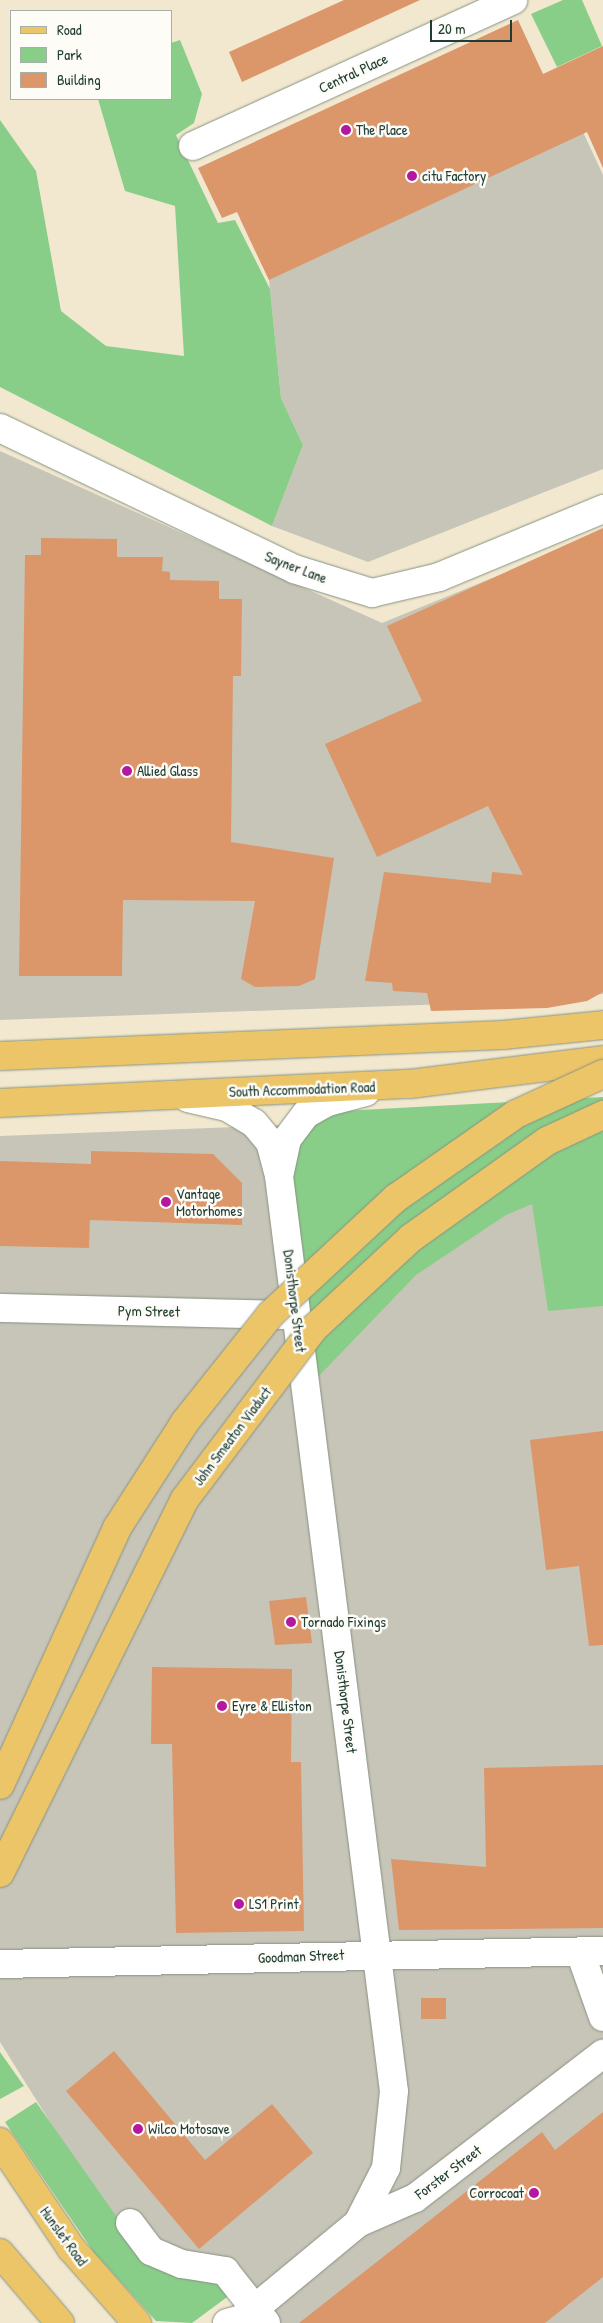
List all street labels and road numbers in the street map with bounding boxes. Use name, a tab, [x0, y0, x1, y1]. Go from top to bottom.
street label: Central Place	[316, 49, 390, 97]
street label: Sayner Lane	[262, 547, 330, 587]
street label: South Accommodation Road	[229, 1077, 375, 1101]
street label: Donisthorpe Street	[280, 1249, 310, 1353]
street label: Pym Street	[118, 1301, 180, 1321]
street label: John Smeaton Viaduct	[189, 1383, 275, 1489]
street label: Donisthorpe Street	[331, 1650, 361, 1754]
street label: Goodman Street	[258, 1945, 344, 1967]
street label: Forster Street	[411, 2141, 485, 2203]
street label: Hunslet Road	[37, 2203, 91, 2269]

